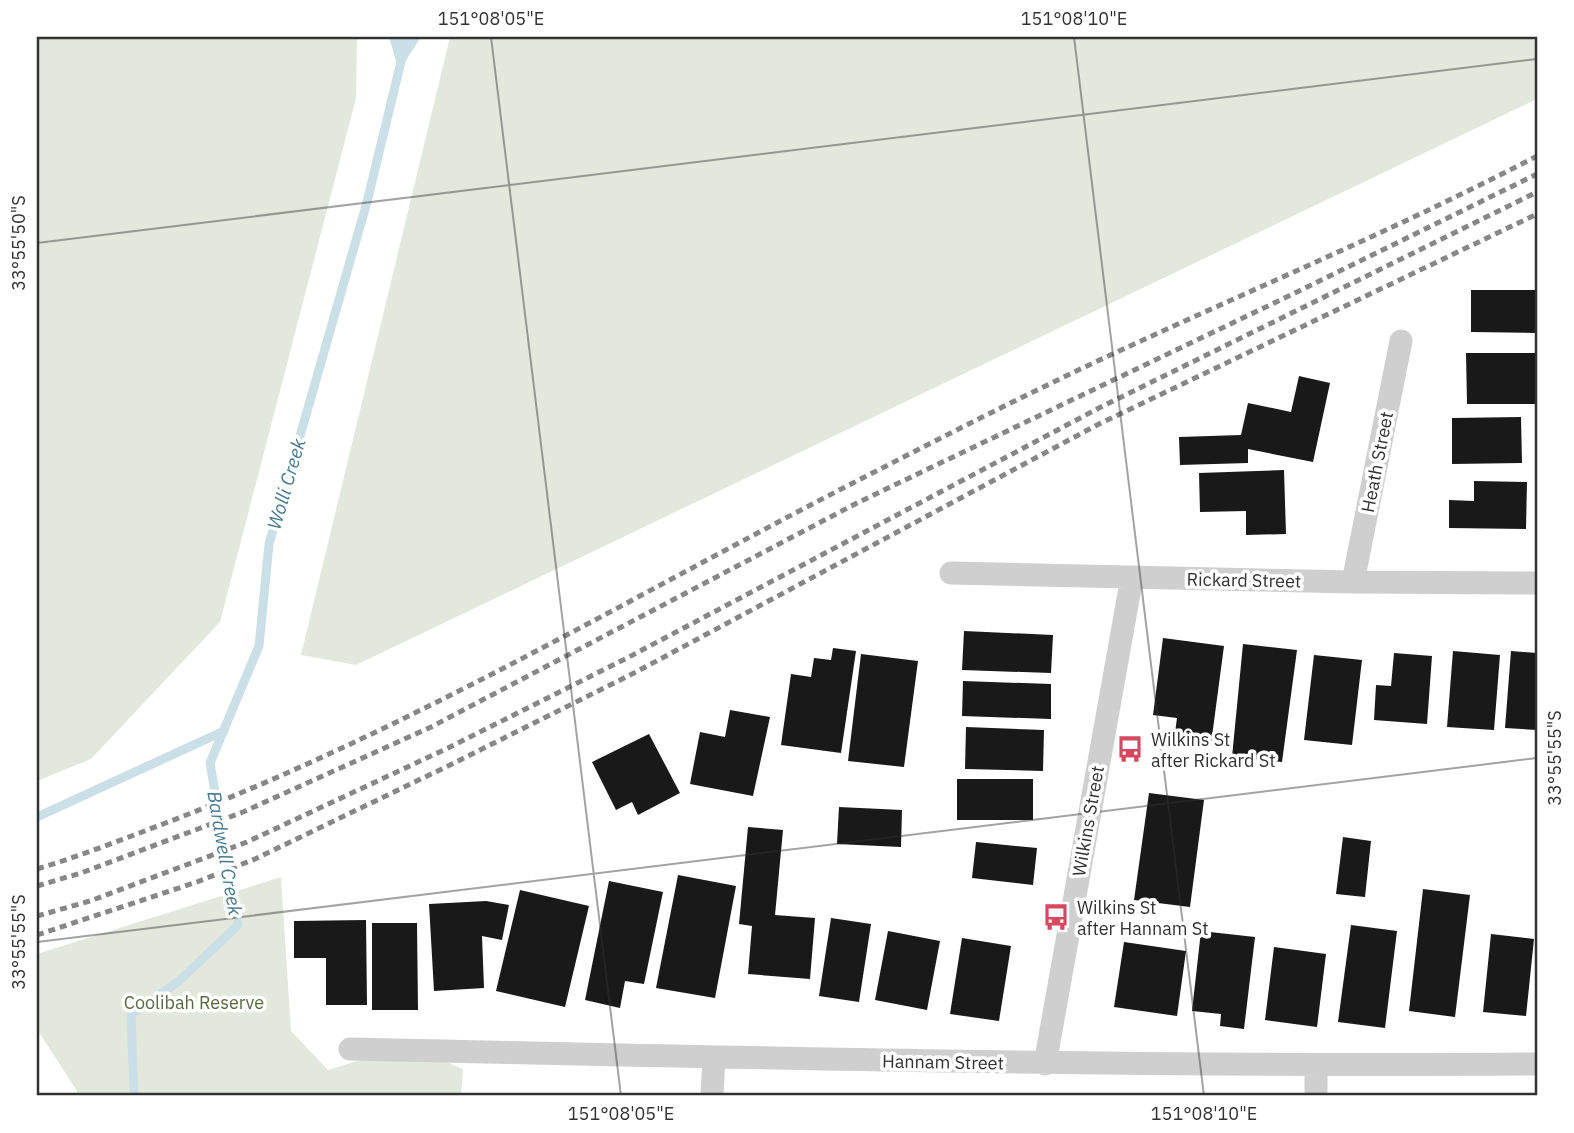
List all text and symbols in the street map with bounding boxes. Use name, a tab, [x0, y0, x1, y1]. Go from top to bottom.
text: 151°08'05"E	[438, 7, 544, 30]
text: 151°08'10"E	[1021, 7, 1127, 30]
text: 33°55'50"S	[7, 195, 30, 291]
street label: Heath Street	[1356, 410, 1398, 514]
water label: Wolli Creek	[262, 435, 311, 532]
street label: Rickard Street	[1186, 568, 1302, 592]
text: 33°55'55"S	[1543, 710, 1566, 806]
place label: Wilkins St after Rickard St	[1151, 728, 1275, 772]
bus stop icon: Wilkins St after Rickard St	[1115, 734, 1145, 764]
street label: Wilkins Street	[1067, 764, 1109, 878]
water label: Bardwell Creek	[202, 789, 248, 918]
text: 33°55'55"S	[7, 894, 30, 990]
place label: Wilkins St after Hannam St	[1077, 896, 1209, 940]
bus stop icon: Wilkins St after Hannam St	[1041, 902, 1071, 932]
park label: Coolibah Reserve	[124, 991, 264, 1014]
street label: Hannam Street	[882, 1049, 1004, 1075]
text: 151°08'05"E	[568, 1102, 674, 1125]
text: 151°08'10"E	[1151, 1102, 1257, 1125]

